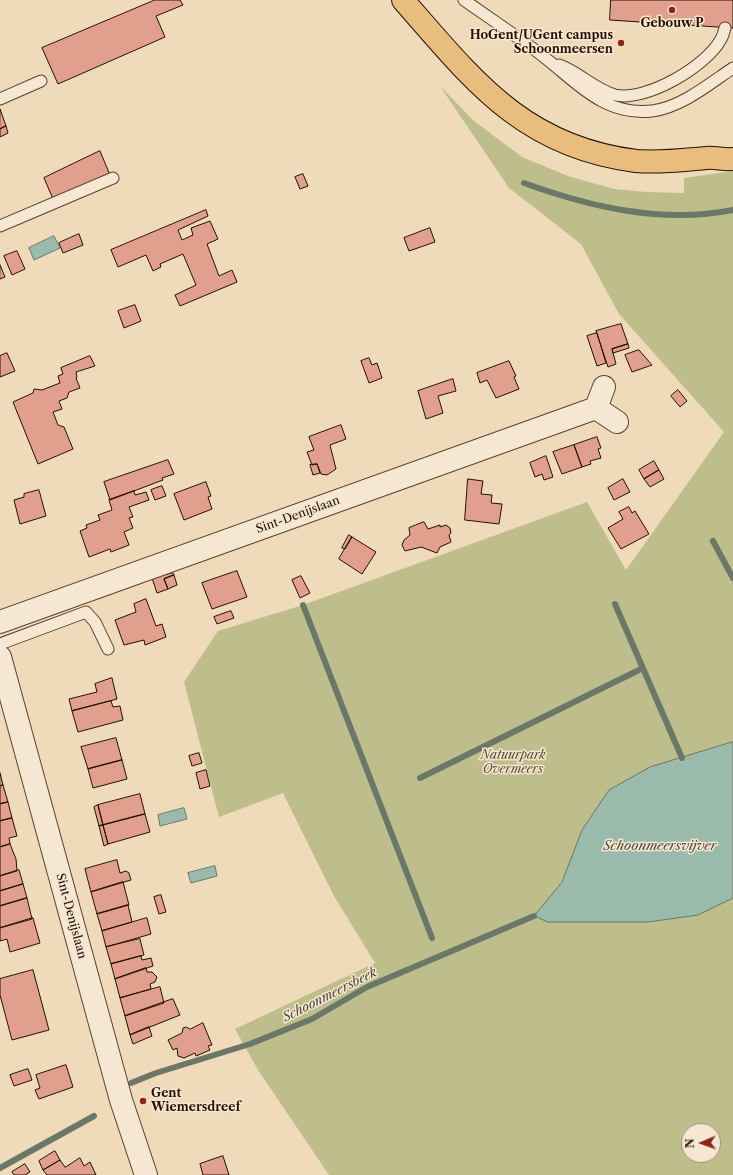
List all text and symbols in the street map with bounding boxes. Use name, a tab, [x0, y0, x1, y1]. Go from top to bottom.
marker: Gebouw P	[667, 5, 677, 15]
place label: Gebouw P	[640, 17, 704, 31]
place label: HoGent/UGent campus Schoonmeersen	[470, 29, 613, 57]
marker: HoGent/UGent campus Schoonmeersen	[616, 38, 626, 48]
street label: Sint-Denijslaan	[254, 493, 342, 537]
park label: Natuurpark Overmeers	[481, 749, 545, 777]
water label: Schoonmeersvijver	[603, 838, 717, 854]
street label: Sint-Denijslaan	[53, 872, 89, 960]
water label: Schoonmeersbeek	[280, 965, 380, 1025]
place label: Gent Wiemersdreef	[151, 1087, 240, 1115]
marker: Gent Wiemersdreef	[138, 1096, 148, 1106]
north arrow	[681, 1123, 721, 1163]
text: N	[683, 1138, 697, 1148]

